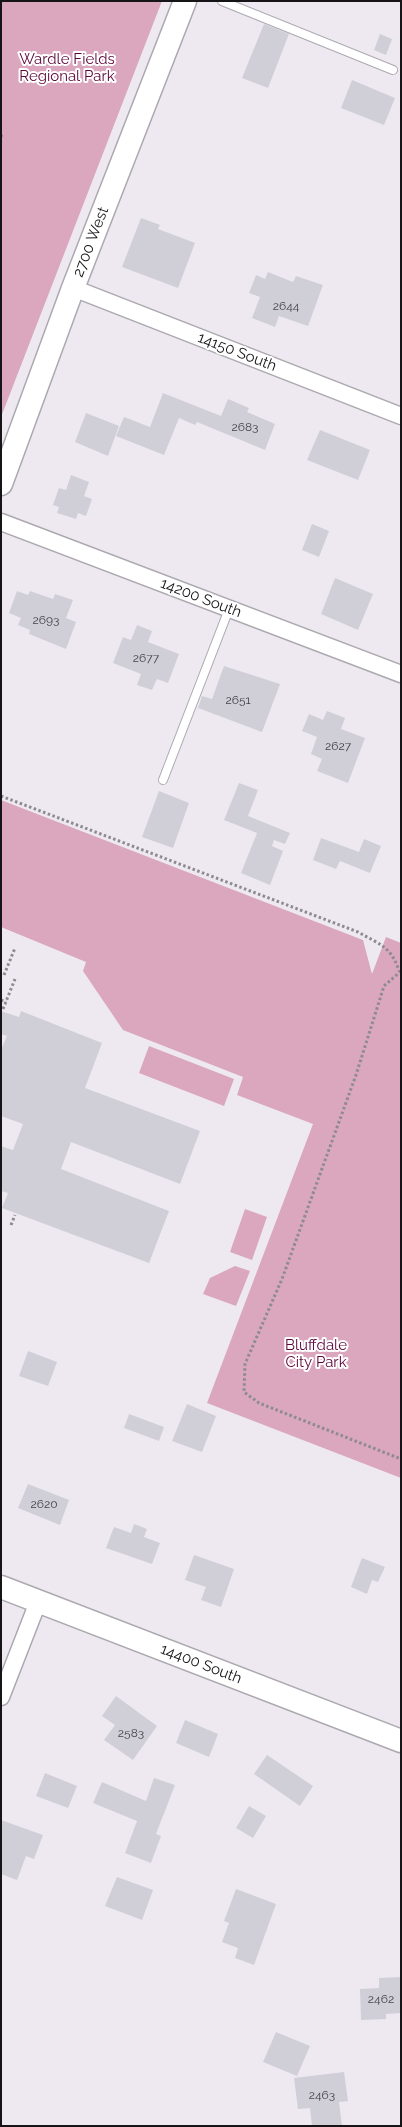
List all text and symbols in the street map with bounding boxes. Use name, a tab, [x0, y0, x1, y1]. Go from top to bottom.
park label: Wardle Fields Regional Park	[19, 50, 115, 85]
street label: 2700 West	[69, 204, 113, 280]
house number: 2644	[273, 299, 299, 313]
street label: 14150 South	[195, 329, 279, 375]
house number: 2683	[231, 420, 259, 434]
street label: 14200 South	[158, 574, 244, 622]
house number: 2693	[33, 613, 59, 627]
house number: 2677	[133, 651, 159, 665]
house number: 2651	[225, 693, 251, 707]
house number: 2627	[325, 739, 351, 753]
park label: Bluffdale City Park	[285, 1336, 347, 1371]
house number: 2620	[30, 1497, 58, 1511]
street label: 14400 South	[158, 1640, 244, 1688]
house number: 2583	[118, 1726, 144, 1740]
house number: 2462	[368, 1992, 394, 2006]
house number: 2463	[309, 2088, 335, 2102]

